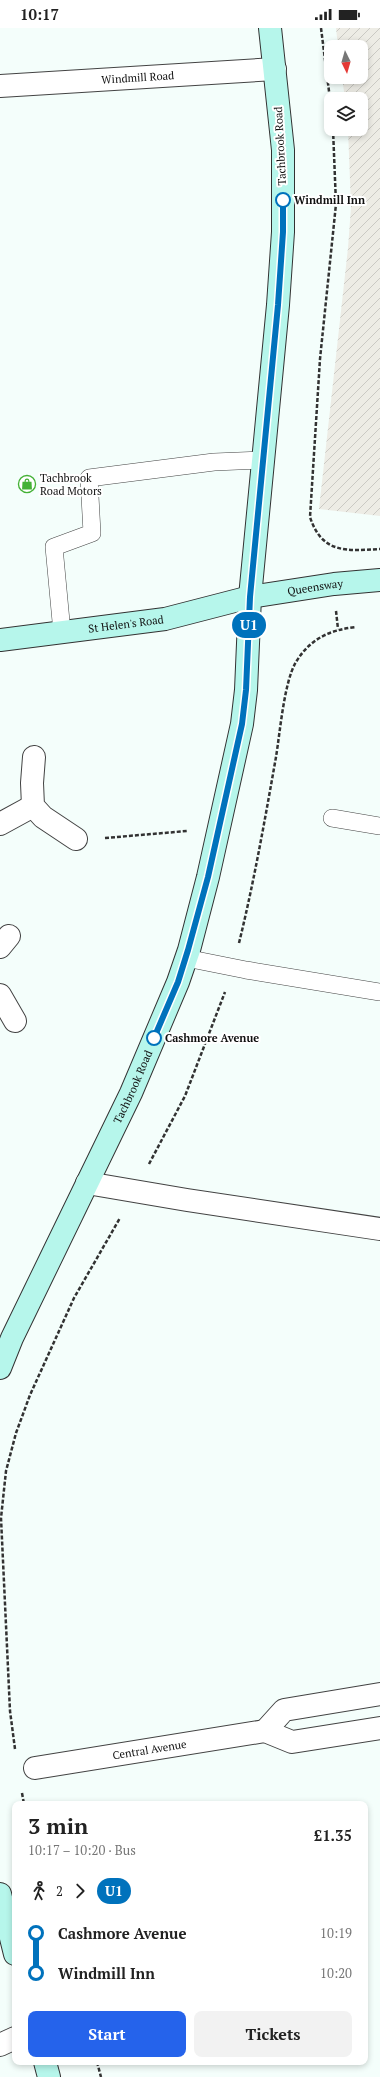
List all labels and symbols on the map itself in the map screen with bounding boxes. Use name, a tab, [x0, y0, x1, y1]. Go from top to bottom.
north arrow	[324, 40, 368, 84]
street label: Windmill Road	[101, 68, 175, 87]
street label: Tachbrook Road	[271, 106, 289, 186]
marker: Windmill Inn	[275, 192, 291, 208]
place label: Windmill Inn	[294, 193, 365, 207]
place label: Tachbrook Road Motors	[40, 471, 102, 498]
shop icon: Tachbrook Road Motors	[17, 474, 37, 494]
street label: Queensway	[286, 576, 344, 598]
street label: St Helen's Road	[87, 612, 164, 636]
line badge: U1	[231, 612, 267, 638]
marker: Cashmore Avenue	[146, 1030, 162, 1046]
place label: Cashmore Avenue	[165, 1031, 259, 1045]
street label: Tachbrook Road	[110, 1048, 155, 1126]
street label: Central Avenue	[112, 1737, 188, 1762]

